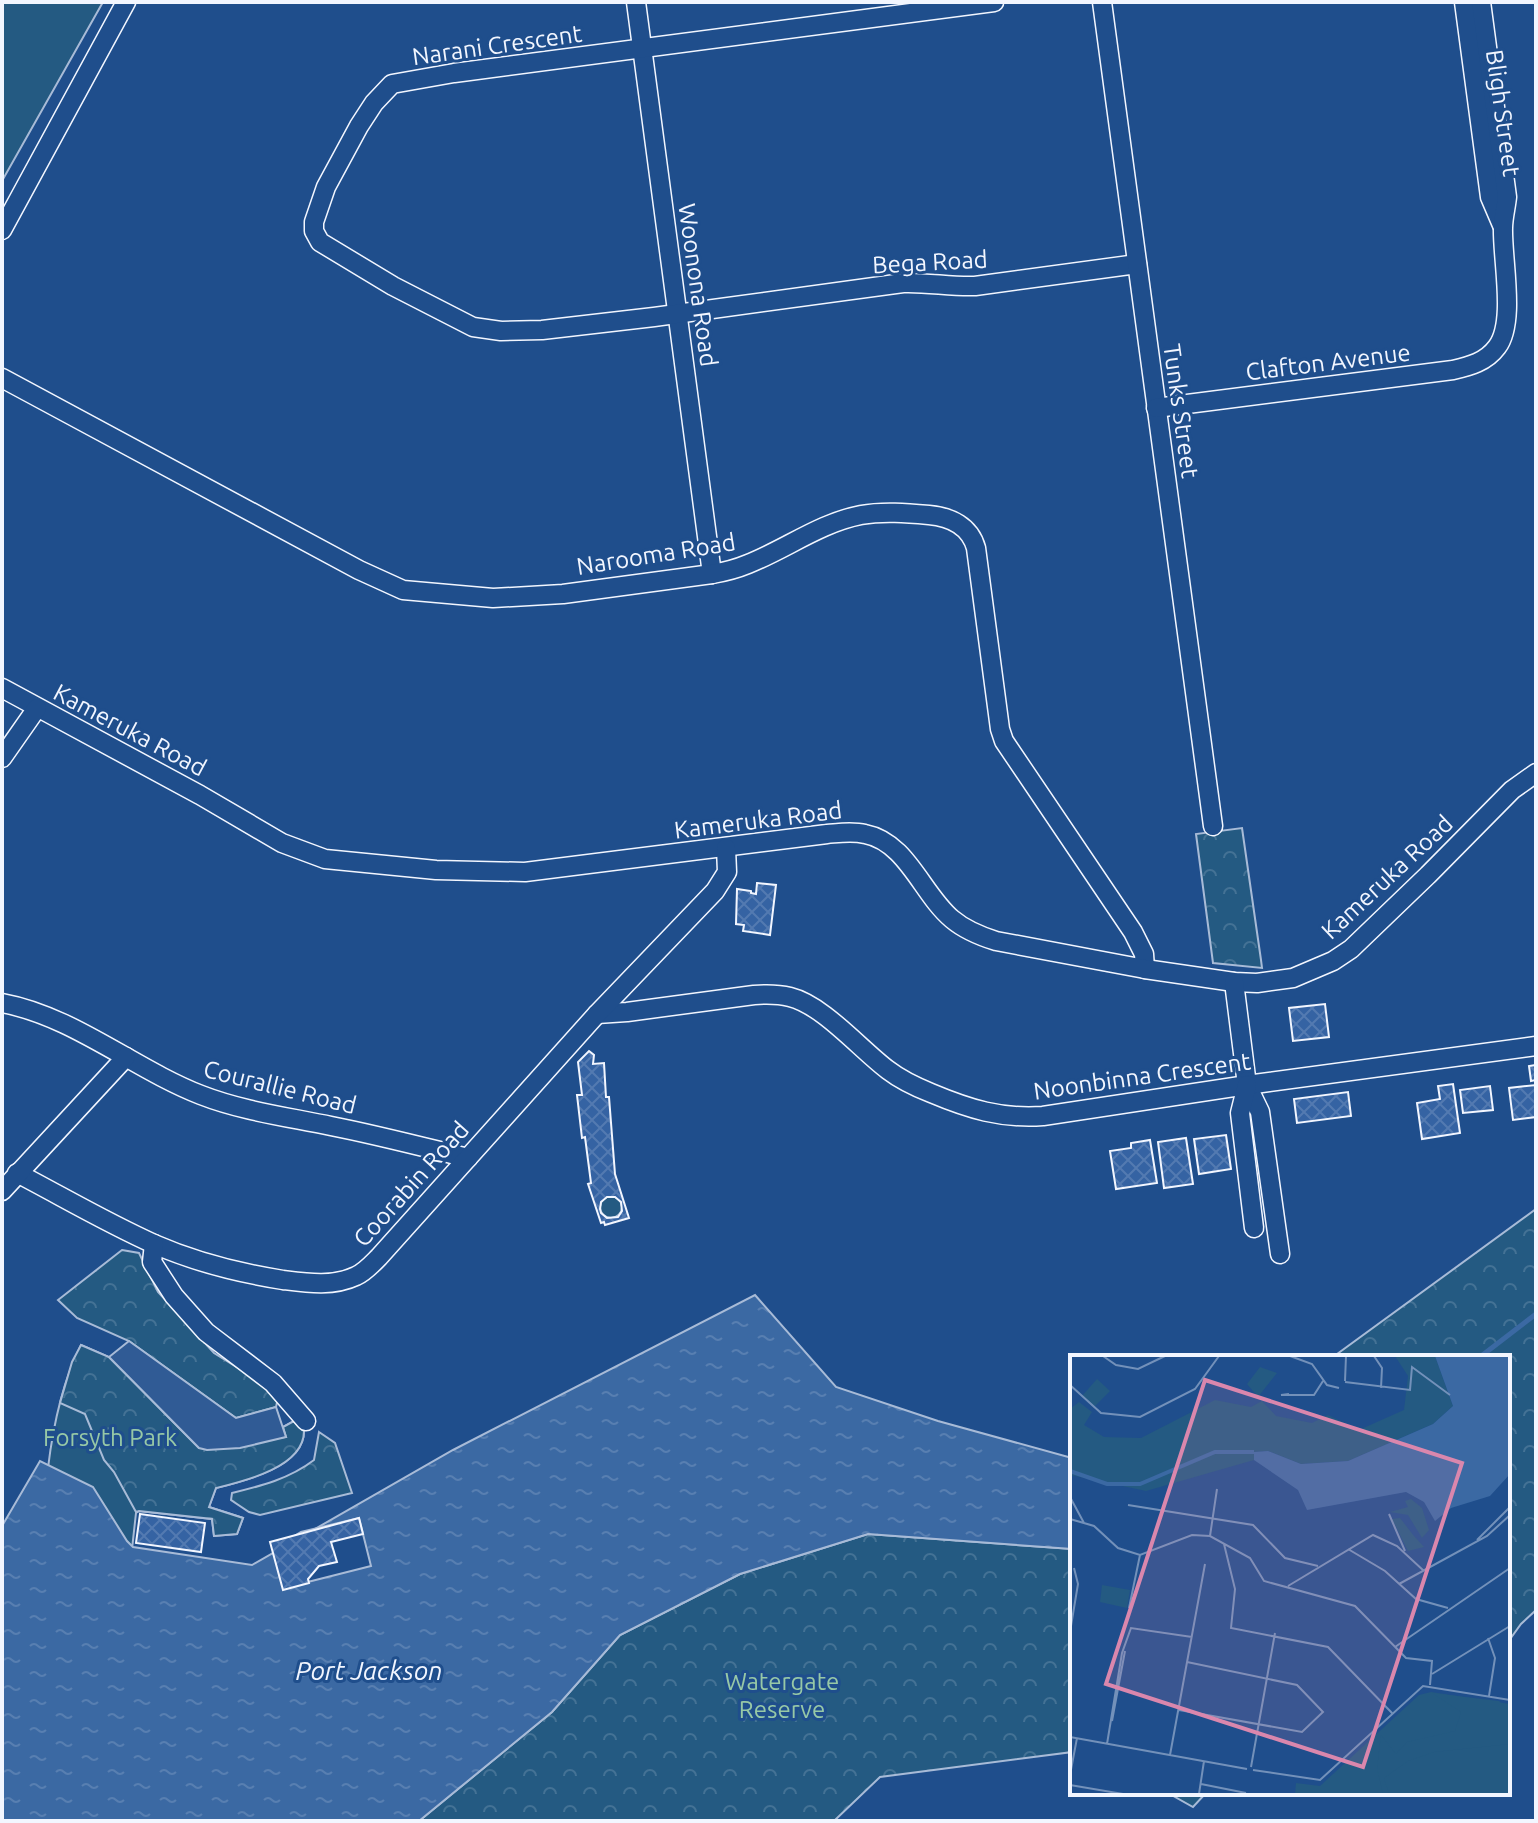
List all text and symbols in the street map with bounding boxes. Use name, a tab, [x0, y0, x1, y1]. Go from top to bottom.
street label: Narani Crescent	[411, 20, 584, 70]
street label: Bligh Street	[1481, 48, 1525, 179]
street label: Woonona Road	[673, 202, 723, 368]
street label: Bega Road	[872, 245, 988, 279]
street label: Clafton Avenue	[1244, 338, 1412, 386]
street label: Tunks Street	[1158, 342, 1204, 480]
street label: Narooma Road	[575, 528, 737, 580]
street label: Kameruka Road	[49, 678, 211, 782]
street label: Kameruka Road	[673, 796, 843, 844]
street label: Kameruka Road	[1316, 810, 1458, 944]
street label: Noonbinna Crescent	[1032, 1047, 1253, 1105]
street label: Courallie Road	[201, 1055, 359, 1119]
street label: Coorabin Road	[348, 1116, 474, 1252]
inset map	[1070, 1355, 1510, 1795]
park label: Forsyth Park	[43, 1424, 177, 1451]
water label: Port Jackson	[296, 1656, 442, 1685]
park label: Watergate Reserve	[725, 1668, 839, 1723]

